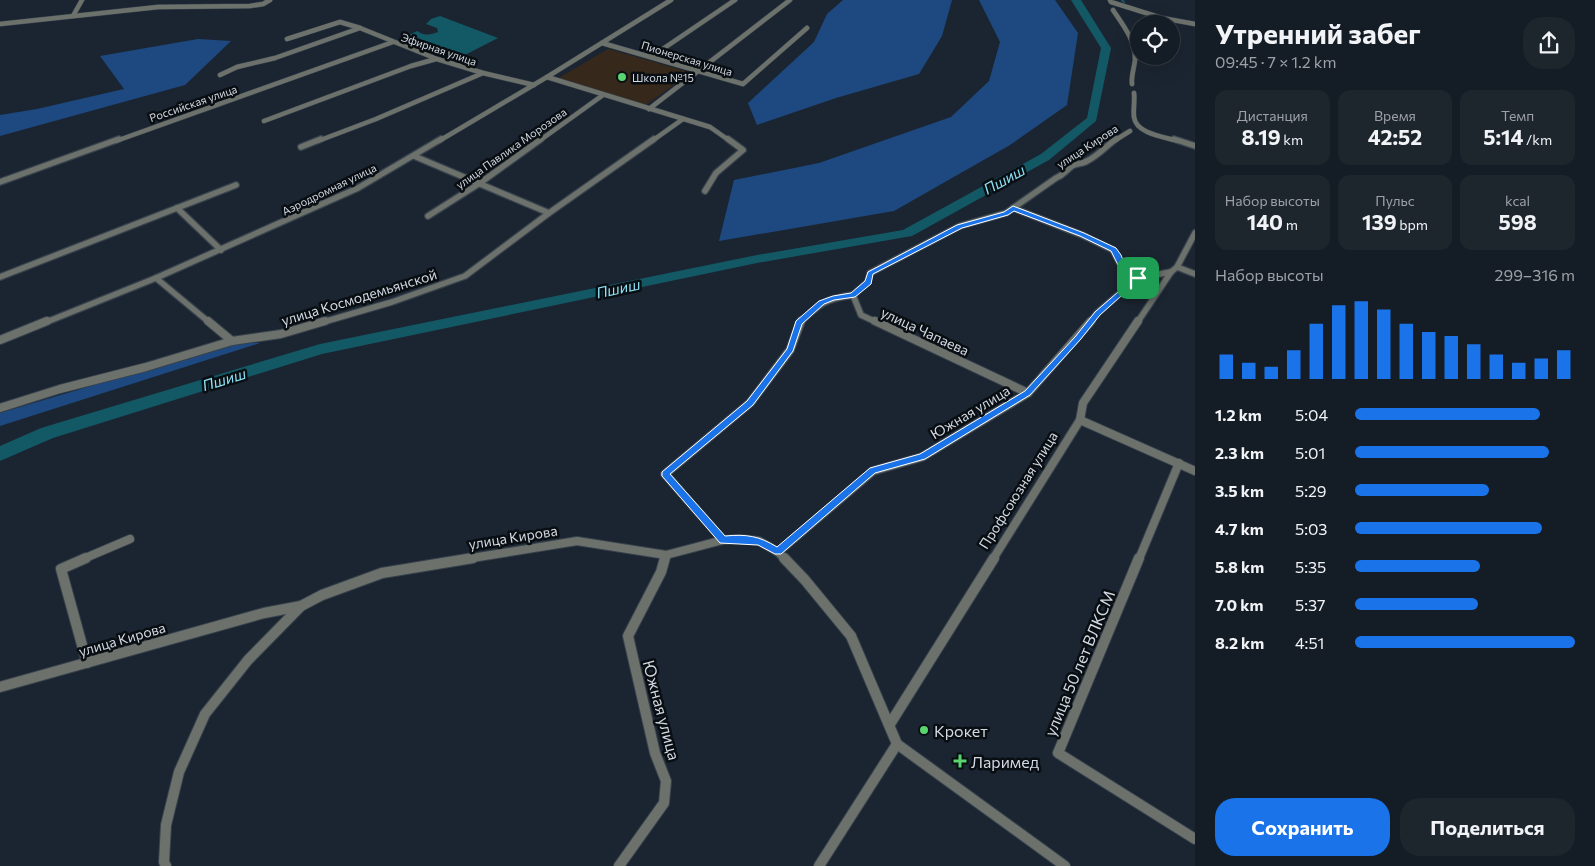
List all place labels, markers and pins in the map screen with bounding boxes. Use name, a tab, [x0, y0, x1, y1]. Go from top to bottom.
marker: Школа №15	[616, 71, 628, 83]
place label: Школа №15	[632, 71, 694, 84]
pin	[1117, 257, 1159, 299]
place label: Крокет	[934, 721, 988, 740]
marker: Крокет	[918, 724, 930, 736]
place label: Ларимед	[971, 752, 1040, 771]
marker: Ларимед	[953, 754, 967, 768]

